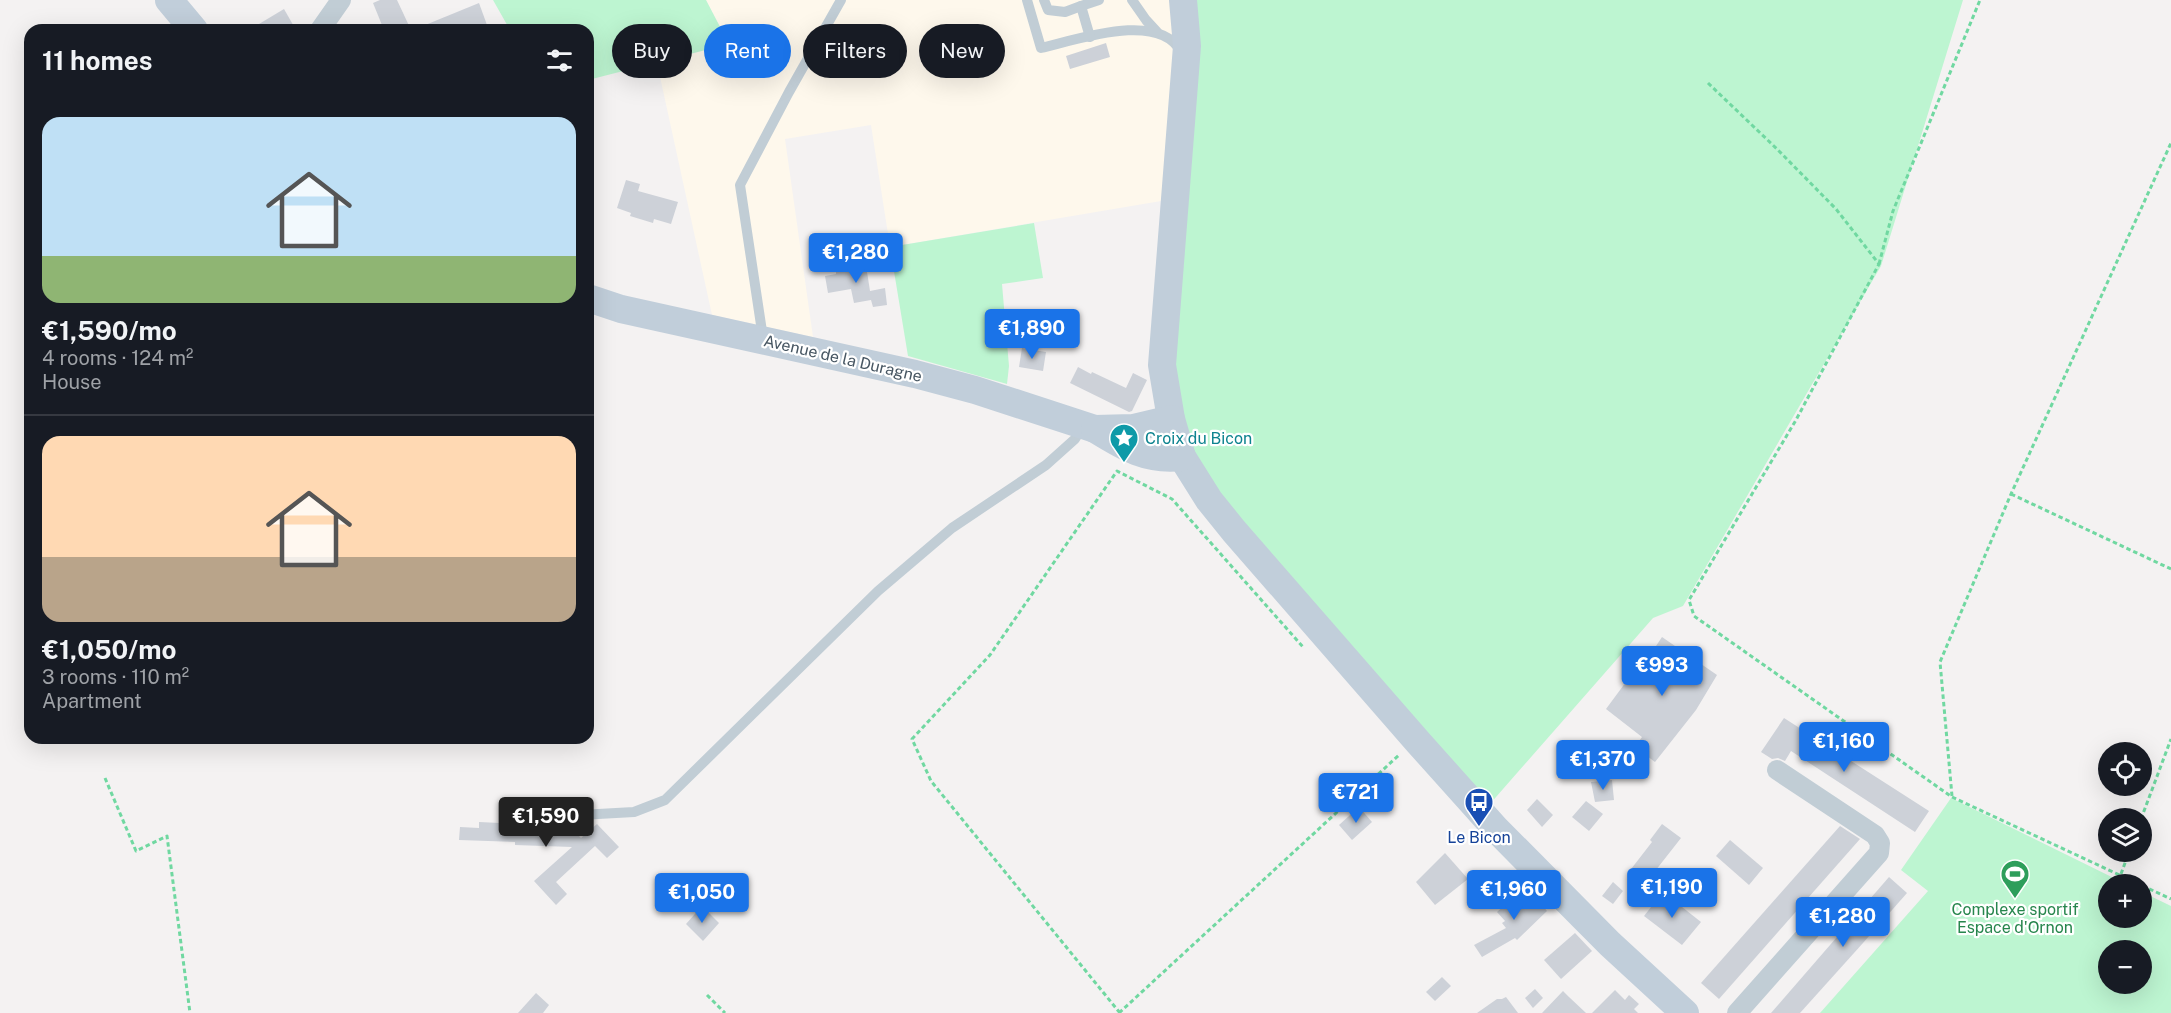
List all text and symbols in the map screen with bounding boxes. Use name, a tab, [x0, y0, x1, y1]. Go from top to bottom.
chip: Buy	[612, 24, 692, 78]
chip: Rent	[704, 24, 791, 78]
chip: Filters	[803, 24, 907, 78]
chip: New	[919, 24, 1005, 78]
icon: filters	[543, 44, 576, 77]
text: 11 homes	[42, 45, 152, 76]
icon: home	[255, 156, 363, 264]
pin: €1,280	[807, 233, 905, 284]
text: €1,280	[823, 240, 889, 264]
pin: €1,890	[983, 309, 1081, 360]
text: €1,590/mo	[42, 315, 177, 346]
text: €1,890	[999, 316, 1065, 340]
street label: Avenue de la Duragne	[762, 331, 924, 386]
text: 4 rooms · 124 m²	[42, 346, 193, 370]
text: House	[42, 370, 102, 394]
place icon: Croix du Bicon	[1108, 422, 1140, 464]
place label: Croix du Bicon	[1145, 429, 1252, 448]
icon: home	[255, 475, 363, 583]
text: €1,050/mo	[42, 634, 177, 665]
pin: €993	[1626, 646, 1698, 697]
text: €993	[1636, 653, 1688, 677]
text: 3 rooms · 110 m²	[42, 665, 189, 689]
text: Apartment	[42, 689, 142, 713]
pin: €1,160	[1795, 722, 1893, 773]
text: €1,160	[1813, 729, 1875, 753]
pin: €1,370	[1554, 740, 1652, 791]
map controls	[2098, 742, 2152, 994]
button: locate	[2098, 742, 2152, 796]
text: €1,370	[1570, 747, 1636, 771]
pin: €721	[1320, 773, 1392, 824]
text: €721	[1333, 780, 1379, 804]
bus stop icon: Le Bicon	[1463, 786, 1495, 828]
pin: €1,590	[497, 797, 595, 848]
text: €1,590	[513, 804, 579, 828]
button: layers	[2098, 808, 2152, 862]
place label: Le Bicon	[1447, 828, 1511, 847]
sports icon: Complexe sportif Espace d'Ornon	[1999, 858, 2031, 900]
pin: €1,190	[1623, 868, 1721, 919]
pin: €1,960	[1465, 870, 1563, 921]
pin: €1,050	[653, 873, 751, 924]
button: +	[2098, 874, 2152, 928]
text: €1,190	[1641, 875, 1703, 899]
text: €1,960	[1481, 877, 1547, 901]
text: €1,050	[669, 880, 735, 904]
pin: €1,280	[1794, 897, 1892, 948]
place label: Complexe sportif Espace d'Ornon	[1951, 900, 2079, 937]
text: €1,280	[1810, 904, 1876, 928]
button: −	[2098, 940, 2152, 994]

